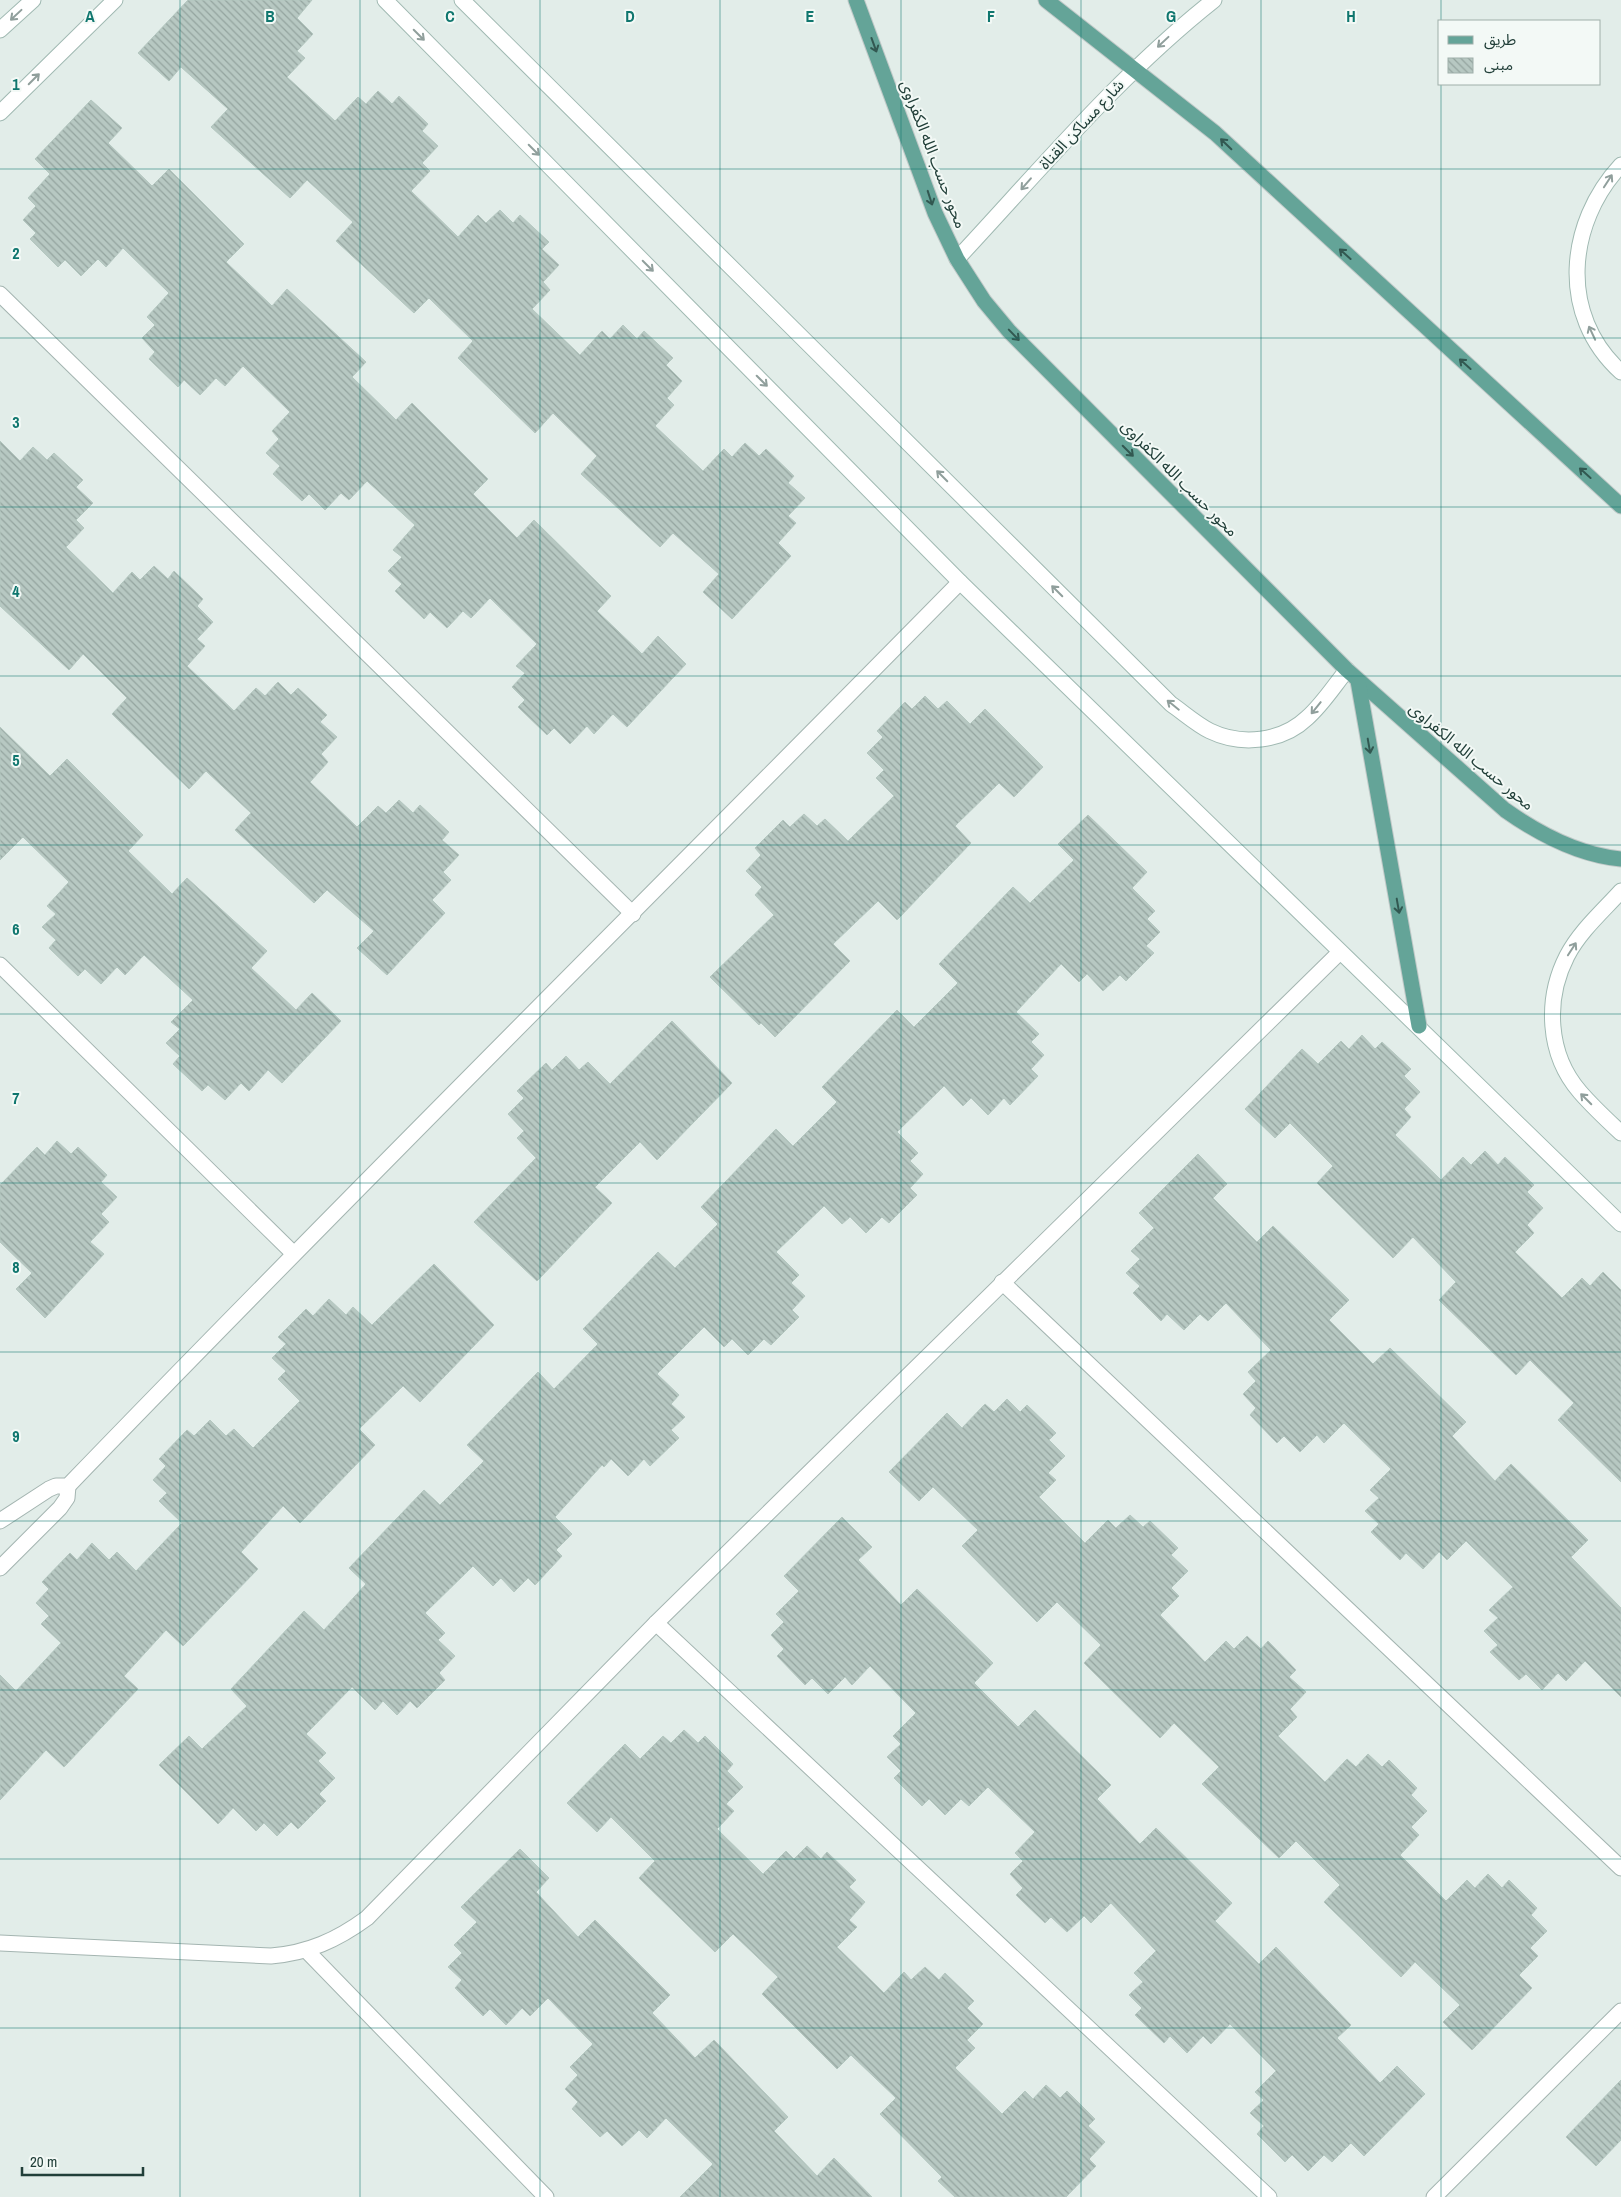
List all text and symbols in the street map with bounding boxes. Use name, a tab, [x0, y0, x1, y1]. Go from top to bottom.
text: A	[85, 5, 95, 27]
text: B	[265, 5, 275, 27]
text: C	[445, 5, 455, 27]
text: D	[625, 5, 635, 27]
text: E	[806, 5, 815, 27]
text: F	[987, 5, 995, 27]
text: G	[1166, 5, 1176, 27]
text: H	[1346, 5, 1356, 27]
one-way arrow	[10, 9, 23, 21]
legend	[1438, 20, 1601, 85]
one-way arrow	[413, 28, 425, 41]
text: طريق	[1484, 29, 1516, 50]
one-way arrow	[1156, 36, 1169, 48]
one-way arrow	[870, 37, 879, 52]
text: مبنى	[1484, 54, 1513, 75]
text: 1	[12, 73, 20, 95]
one-way arrow	[28, 73, 41, 85]
street label: شارع مساكن القناة	[1033, 74, 1130, 175]
street label: محور حسب الله الكفراوى	[896, 77, 972, 231]
one-way arrow	[1219, 138, 1232, 150]
one-way arrow	[527, 144, 540, 156]
one-way arrow	[1604, 174, 1614, 188]
one-way arrow	[1020, 177, 1031, 190]
one-way arrow	[926, 190, 935, 205]
text: 2	[12, 242, 20, 264]
one-way arrow	[1339, 248, 1352, 260]
one-way arrow	[642, 260, 654, 272]
one-way arrow	[1587, 326, 1596, 341]
one-way arrow	[1008, 329, 1020, 342]
one-way arrow	[1459, 358, 1472, 370]
one-way arrow	[756, 375, 768, 388]
text: 3	[12, 411, 20, 433]
street label: محور حسب الله الكفراوى	[1117, 415, 1243, 541]
one-way arrow	[1122, 445, 1135, 457]
one-way arrow	[1579, 467, 1591, 479]
one-way arrow	[936, 470, 948, 483]
text: 4	[12, 580, 20, 602]
one-way arrow	[1051, 585, 1064, 597]
street label: محور حسب الله الكفراوى	[1405, 697, 1539, 815]
one-way arrow	[1167, 699, 1180, 710]
one-way arrow	[1310, 701, 1321, 714]
one-way arrow	[1365, 738, 1375, 754]
text: 5	[12, 749, 20, 771]
one-way arrow	[1393, 898, 1403, 914]
text: 6	[12, 918, 20, 940]
one-way arrow	[1567, 943, 1577, 957]
text: 7	[12, 1087, 20, 1109]
one-way arrow	[1580, 1092, 1592, 1105]
text: 8	[12, 1256, 20, 1278]
text: 9	[12, 1425, 20, 1447]
scale bar	[22, 2144, 144, 2176]
text: 20 m	[30, 2151, 57, 2172]

